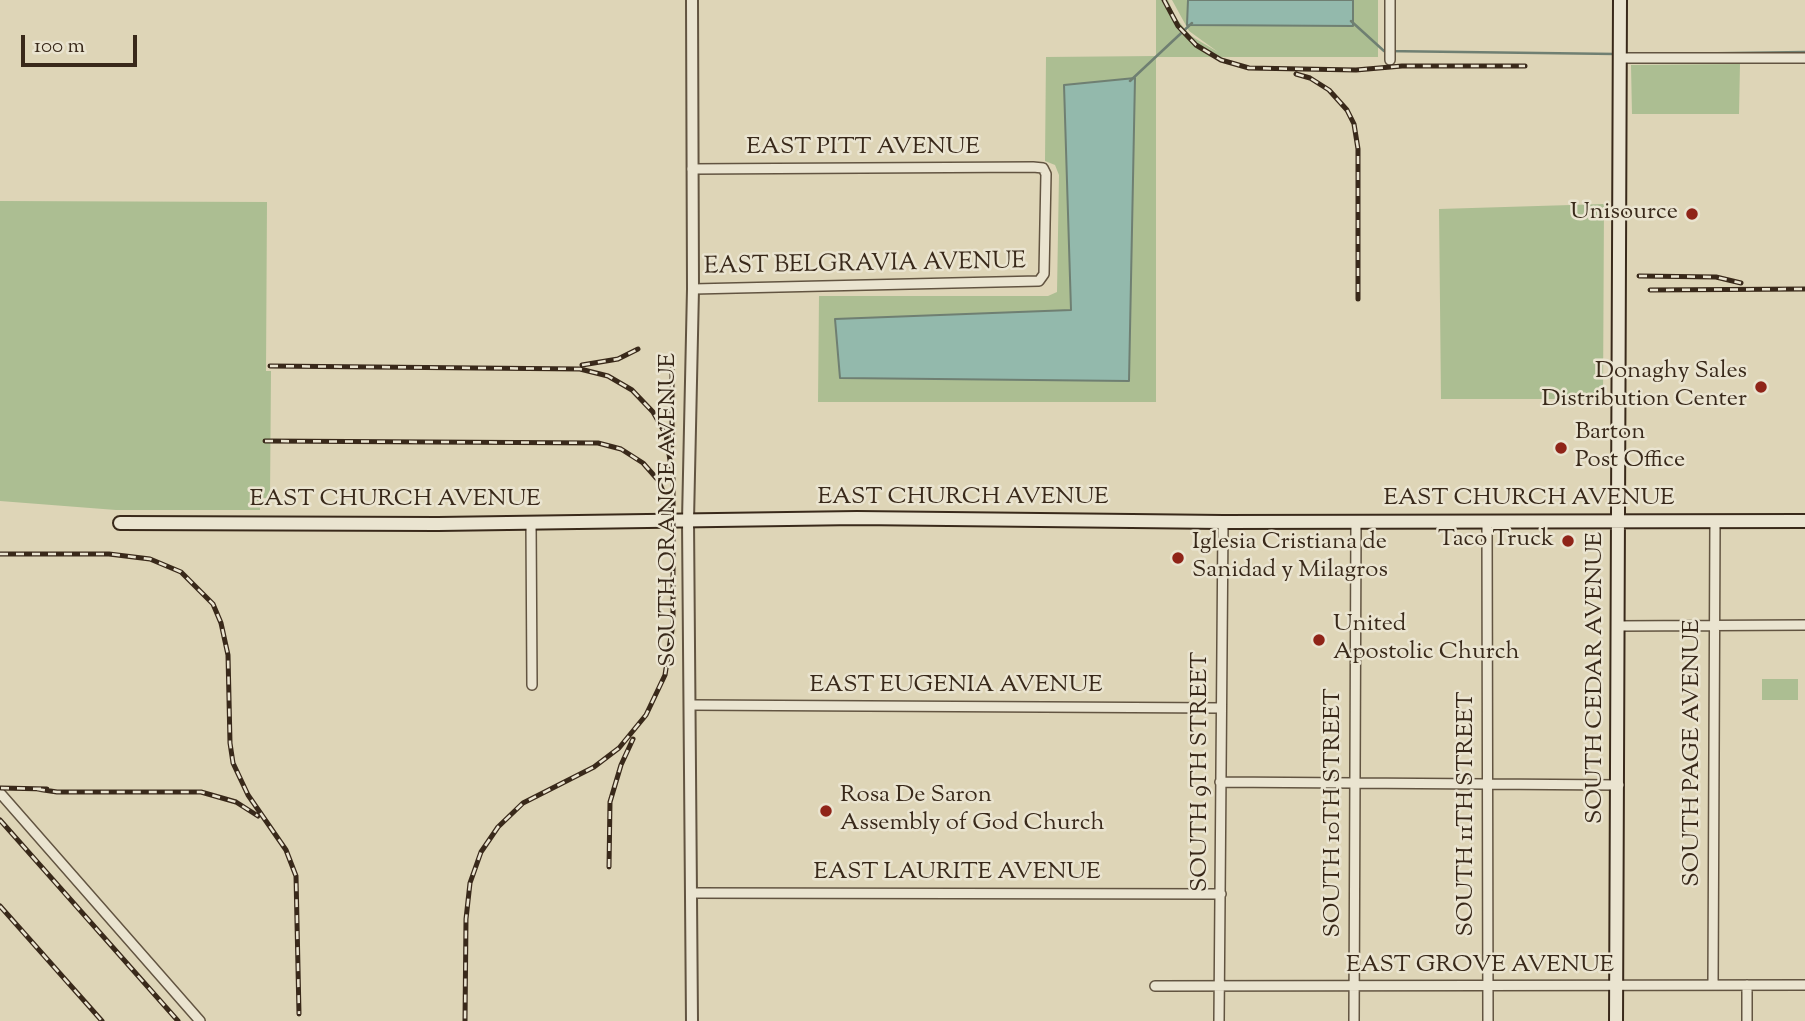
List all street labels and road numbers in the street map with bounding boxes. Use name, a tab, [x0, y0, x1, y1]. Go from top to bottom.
street label: EAST PITT AVENUE	[746, 135, 980, 163]
street label: EAST BELGRAVIA AVENUE	[704, 249, 1026, 283]
street label: SOUTH ORANGE AVENUE	[656, 353, 684, 667]
street label: EAST CHURCH AVENUE	[818, 485, 1108, 513]
street label: EAST CHURCH AVENUE	[1384, 486, 1674, 514]
street label: EAST CHURCH AVENUE	[250, 487, 540, 515]
street label: SOUTH CEDAR AVENUE	[1583, 532, 1611, 824]
street label: SOUTH PAGE AVENUE	[1680, 619, 1708, 887]
street label: SOUTH 9TH STREET	[1188, 652, 1216, 892]
street label: EAST EUGENIA AVENUE	[810, 673, 1102, 701]
street label: SOUTH 10TH STREET	[1321, 688, 1349, 938]
street label: SOUTH 11TH STREET	[1454, 692, 1482, 936]
street label: EAST LAURITE AVENUE	[814, 860, 1100, 888]
street label: EAST GROVE AVENUE	[1346, 953, 1614, 981]

